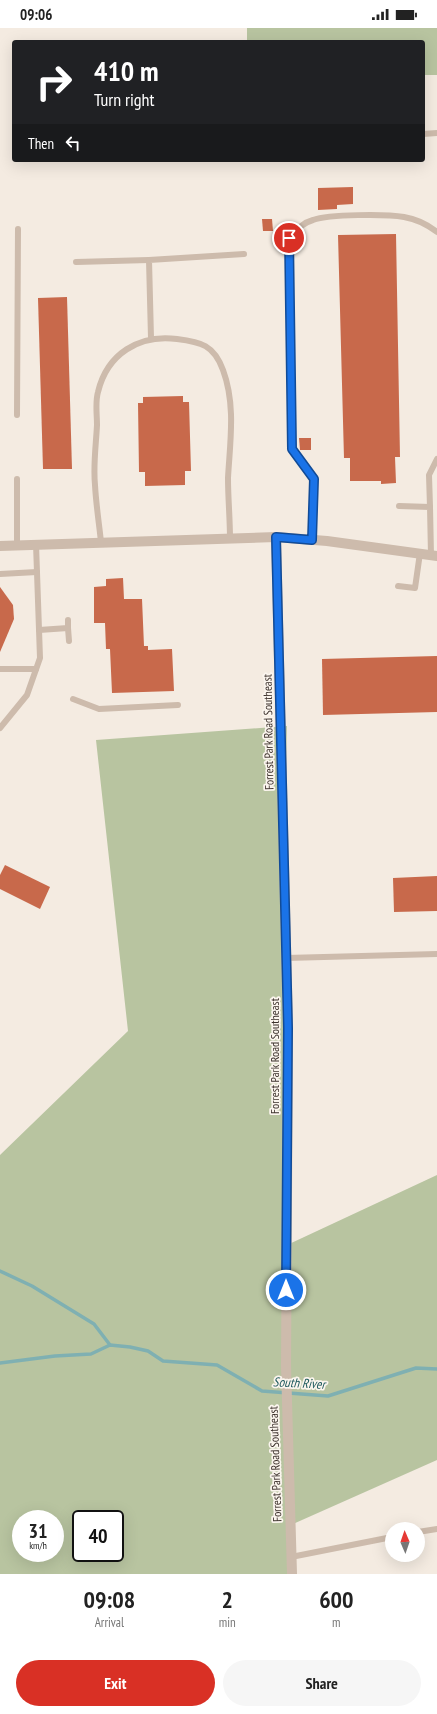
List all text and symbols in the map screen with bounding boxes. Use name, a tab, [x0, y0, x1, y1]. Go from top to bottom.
text: 09:06	[20, 5, 52, 24]
text: 410 m	[94, 52, 158, 89]
icon: right	[28, 56, 80, 108]
text: Turn right	[94, 88, 154, 111]
icon: left	[62, 132, 84, 154]
text: Then	[28, 134, 54, 153]
pin	[272, 221, 306, 255]
icon: arrive	[278, 227, 300, 249]
street label: Forrest Park Road Southeast	[259, 673, 277, 790]
street label: Forrest Park Road Southeast	[267, 997, 282, 1114]
position arrow	[265, 1269, 307, 1311]
water label: South River	[273, 1373, 328, 1393]
street label: Forrest Park Road Southeast	[265, 1405, 285, 1522]
speed limit sign: 40	[72, 1510, 124, 1562]
text: 31	[28, 1518, 48, 1544]
north arrow	[385, 1522, 425, 1562]
map controls	[385, 1522, 425, 1562]
text: km/h	[29, 1539, 47, 1552]
text: 09:08	[83, 1584, 135, 1615]
text: 2	[221, 1584, 233, 1615]
text: 600	[319, 1584, 354, 1615]
text: Arrival	[95, 1614, 124, 1631]
text: min	[219, 1614, 236, 1631]
text: m	[332, 1614, 341, 1631]
button: Exit	[16, 1660, 215, 1706]
button: Share	[223, 1660, 421, 1706]

